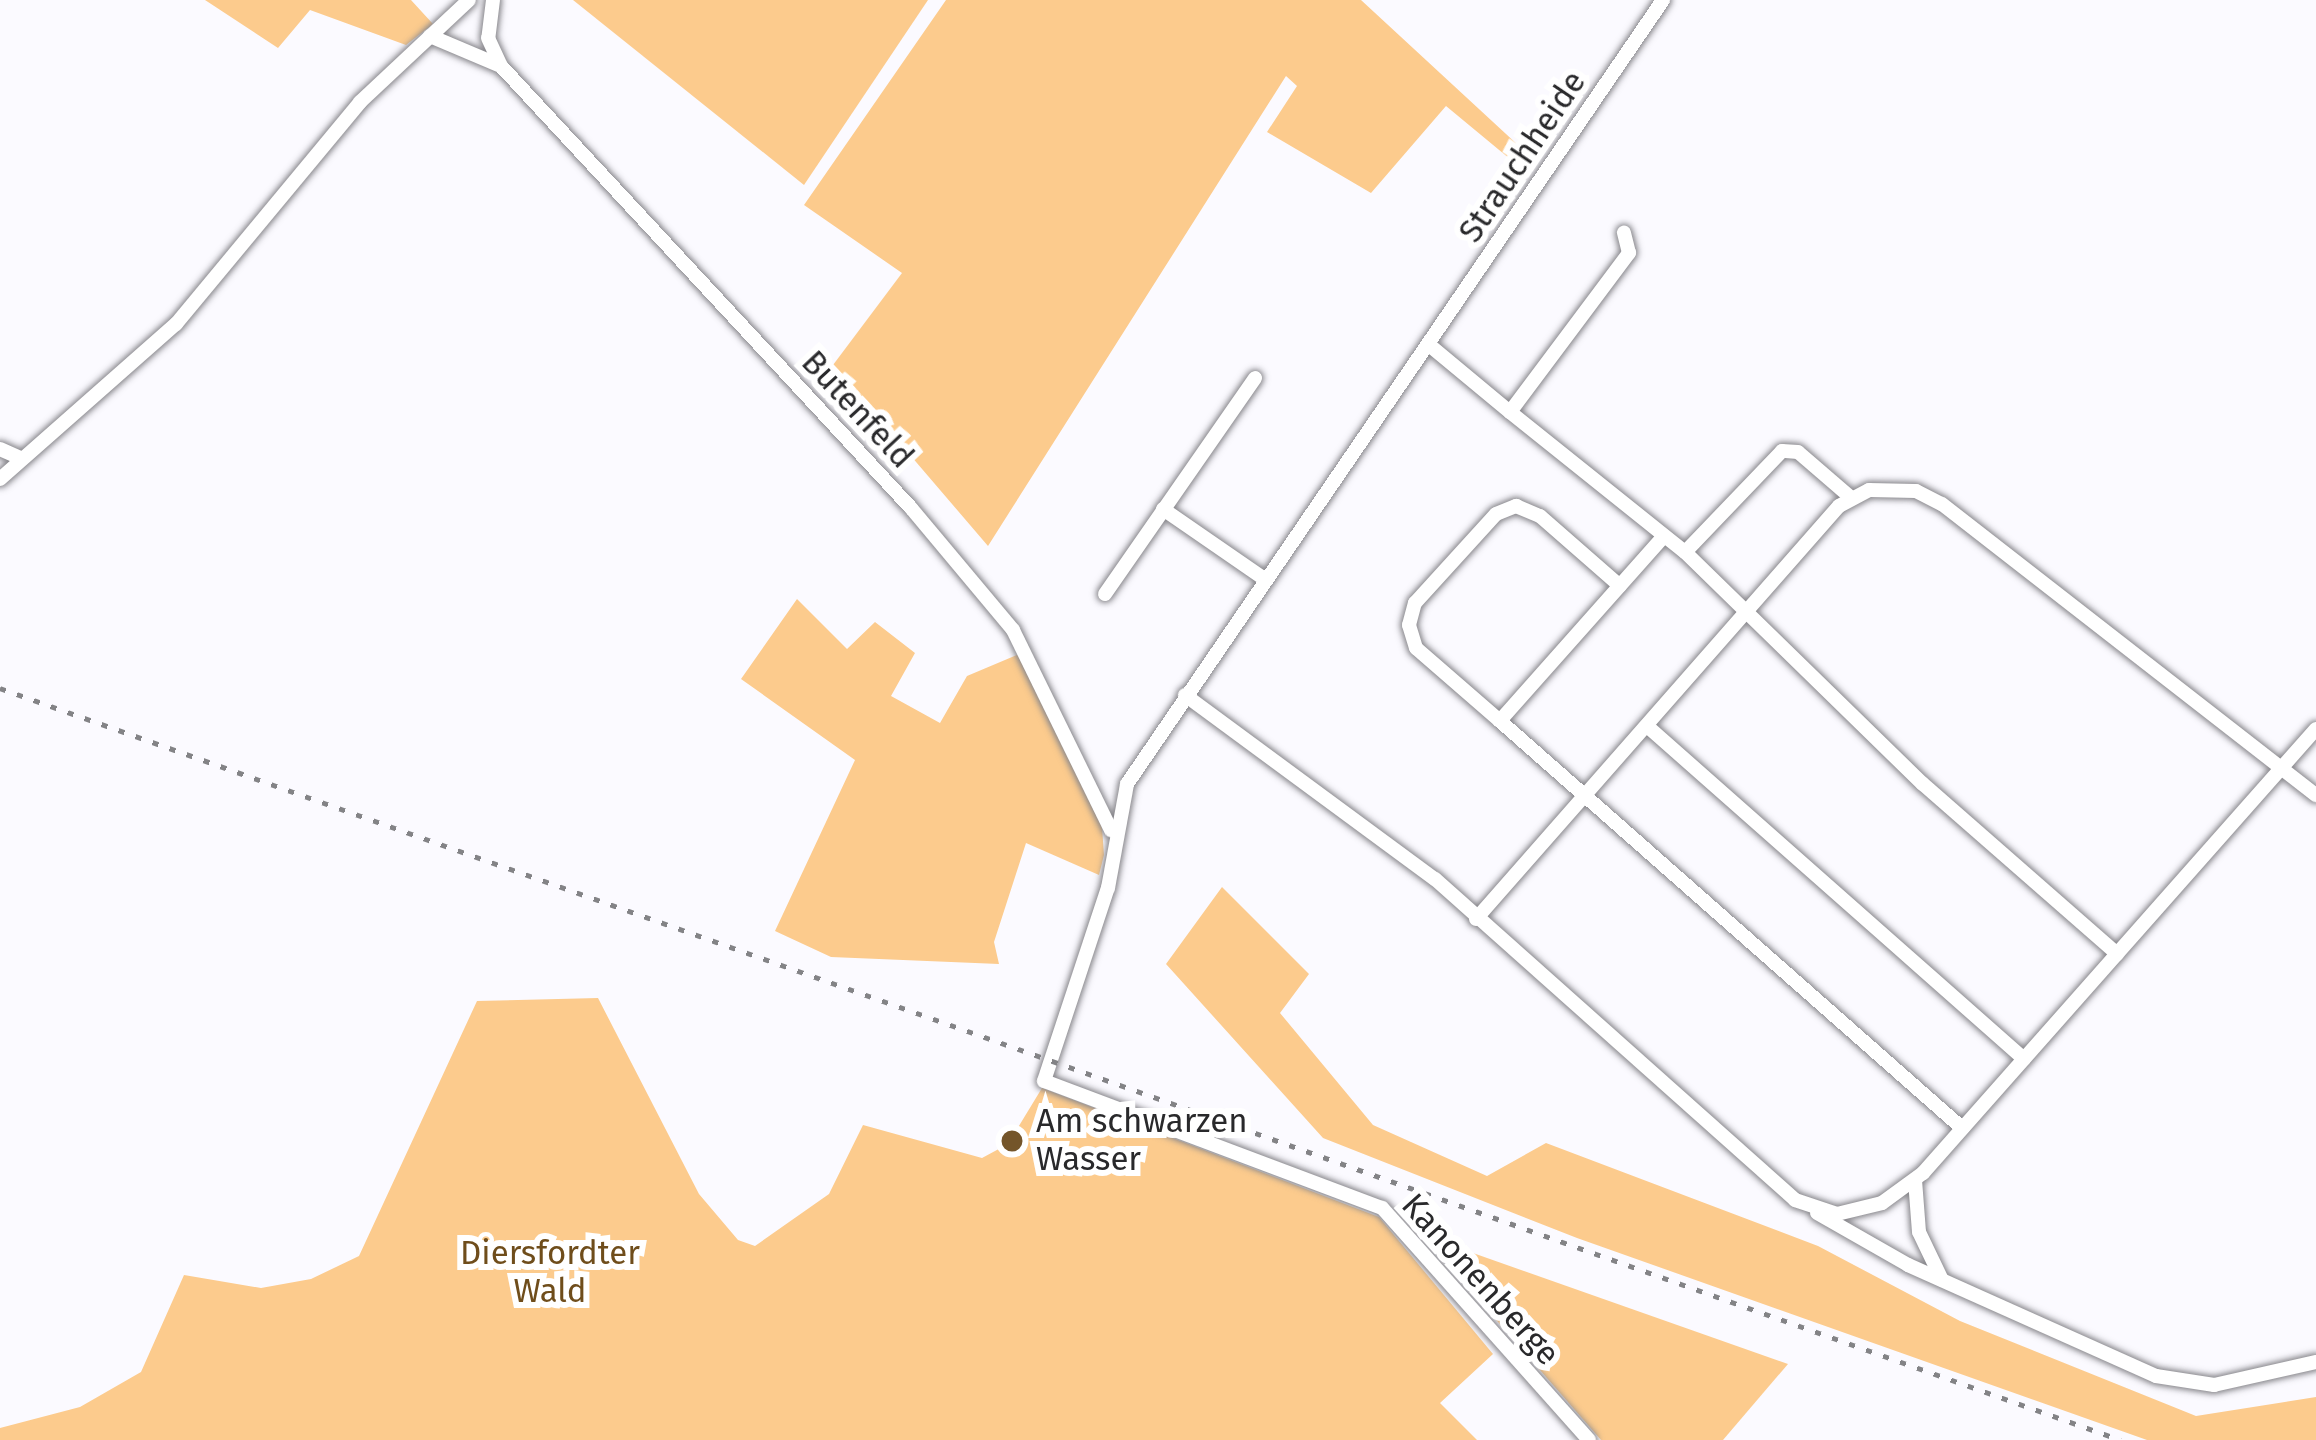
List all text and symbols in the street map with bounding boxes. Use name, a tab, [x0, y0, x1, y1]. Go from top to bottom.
street label: Strauchheide	[1451, 64, 1595, 250]
street label: Butenfeld	[793, 343, 921, 477]
place label: Am schwarzen Wasser	[1036, 1102, 1248, 1180]
marker: Am schwarzen Wasser	[999, 1128, 1025, 1154]
street label: Kanonenberge	[1393, 1186, 1567, 1374]
park label: Diersfordter Wald	[460, 1234, 640, 1312]

